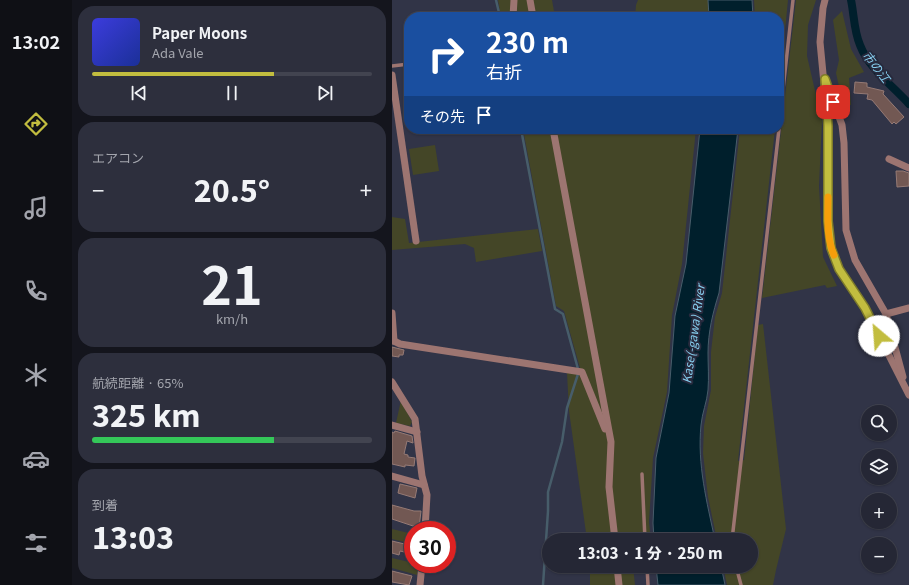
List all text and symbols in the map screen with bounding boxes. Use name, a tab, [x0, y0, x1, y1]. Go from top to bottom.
text: 230 m	[486, 21, 569, 61]
text: Paper Moons	[152, 22, 247, 43]
text: 13:02	[12, 28, 60, 54]
icon: right	[420, 28, 472, 80]
text: Ada Vale	[152, 43, 204, 62]
water label: 市の江	[859, 47, 896, 87]
text: 右折	[486, 58, 522, 84]
icon: previous	[128, 82, 150, 104]
icon: pause	[221, 82, 243, 104]
icon: next	[314, 82, 336, 104]
pin	[816, 85, 850, 119]
icon: arrive	[822, 91, 844, 113]
icon: arrive	[473, 104, 495, 126]
text: その先	[420, 105, 465, 126]
icon: directions	[22, 110, 50, 138]
text: エアコン	[92, 148, 144, 167]
text: 20.5°	[194, 167, 270, 211]
text: −	[92, 173, 104, 205]
text: +	[360, 173, 372, 205]
icon: music	[22, 194, 50, 222]
text: 21	[201, 245, 263, 320]
icon: phone	[22, 277, 50, 305]
water label: Kase(-gawa) River	[677, 281, 708, 384]
text: km/h	[216, 309, 248, 328]
position arrow	[858, 315, 900, 357]
icon: climate	[22, 361, 50, 389]
text: 航続距離 · 65%	[92, 373, 184, 392]
text: 325 km	[92, 392, 201, 436]
map controls	[861, 405, 897, 573]
button: search	[861, 405, 897, 441]
icon: car	[22, 445, 50, 473]
button: layers	[861, 449, 897, 485]
button: +	[861, 493, 897, 529]
text: 到着	[92, 495, 118, 514]
text: 13:03	[92, 514, 174, 558]
speed limit sign: 30	[404, 521, 456, 573]
icon: filters	[22, 529, 50, 557]
button: −	[861, 537, 897, 573]
text: 13:03 · 1 分 · 250 m	[577, 542, 723, 563]

